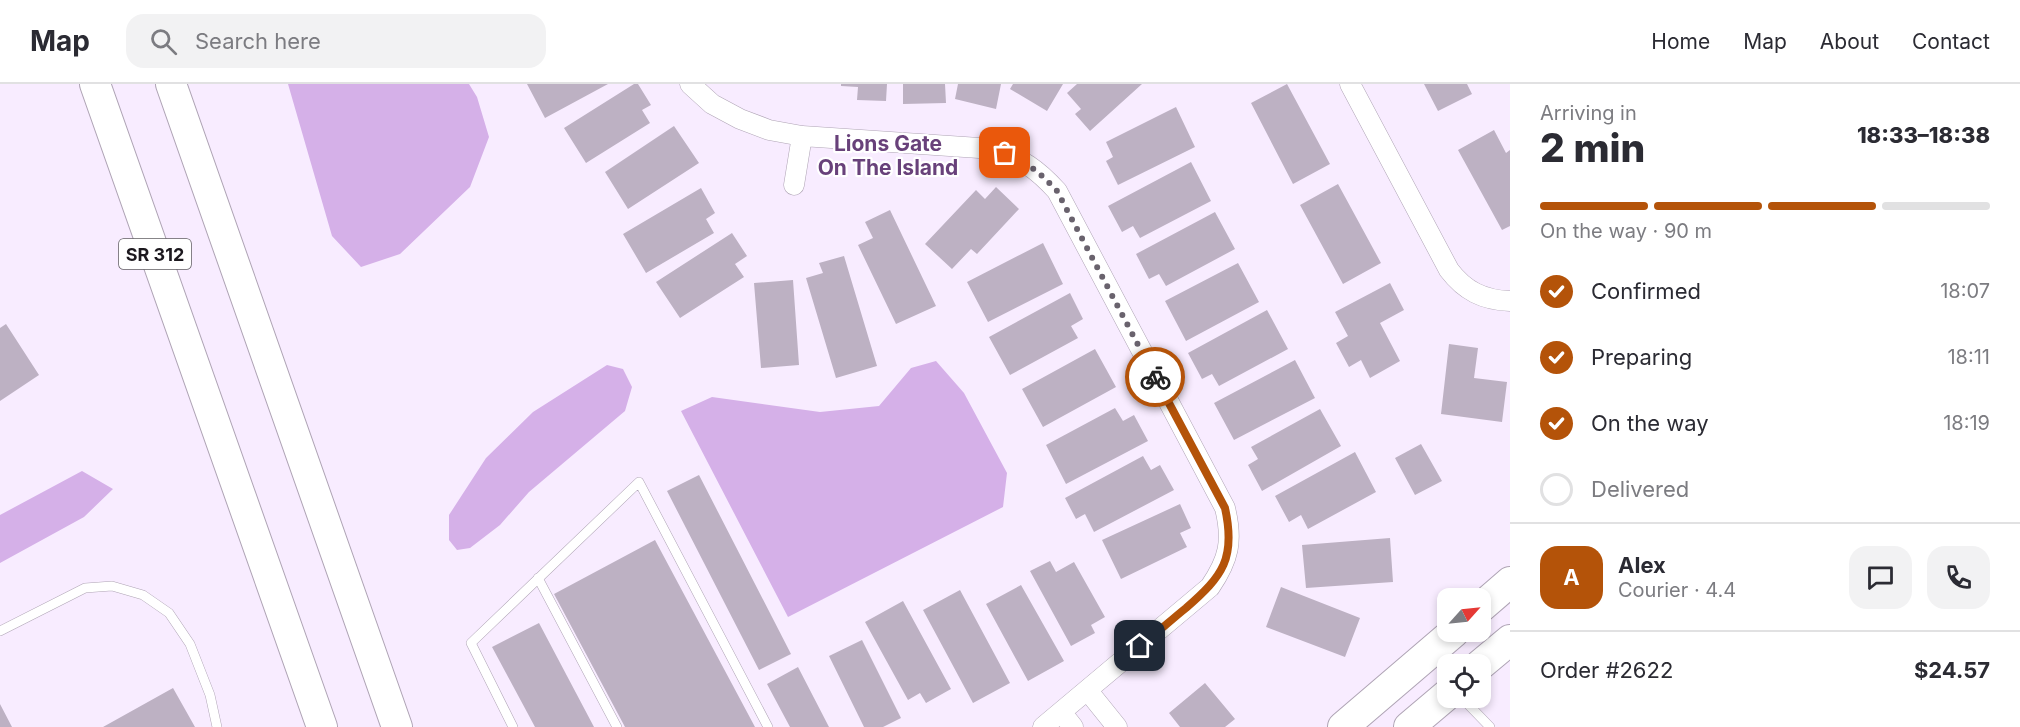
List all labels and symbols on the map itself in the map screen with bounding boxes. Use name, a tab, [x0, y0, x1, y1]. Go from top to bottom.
pin	[979, 127, 1030, 178]
district label: Lions Gate On The Island	[818, 131, 958, 180]
road number: SR 312	[119, 239, 191, 269]
courier	[1125, 347, 1185, 407]
north arrow	[1437, 588, 1491, 642]
pin	[1114, 620, 1165, 671]

